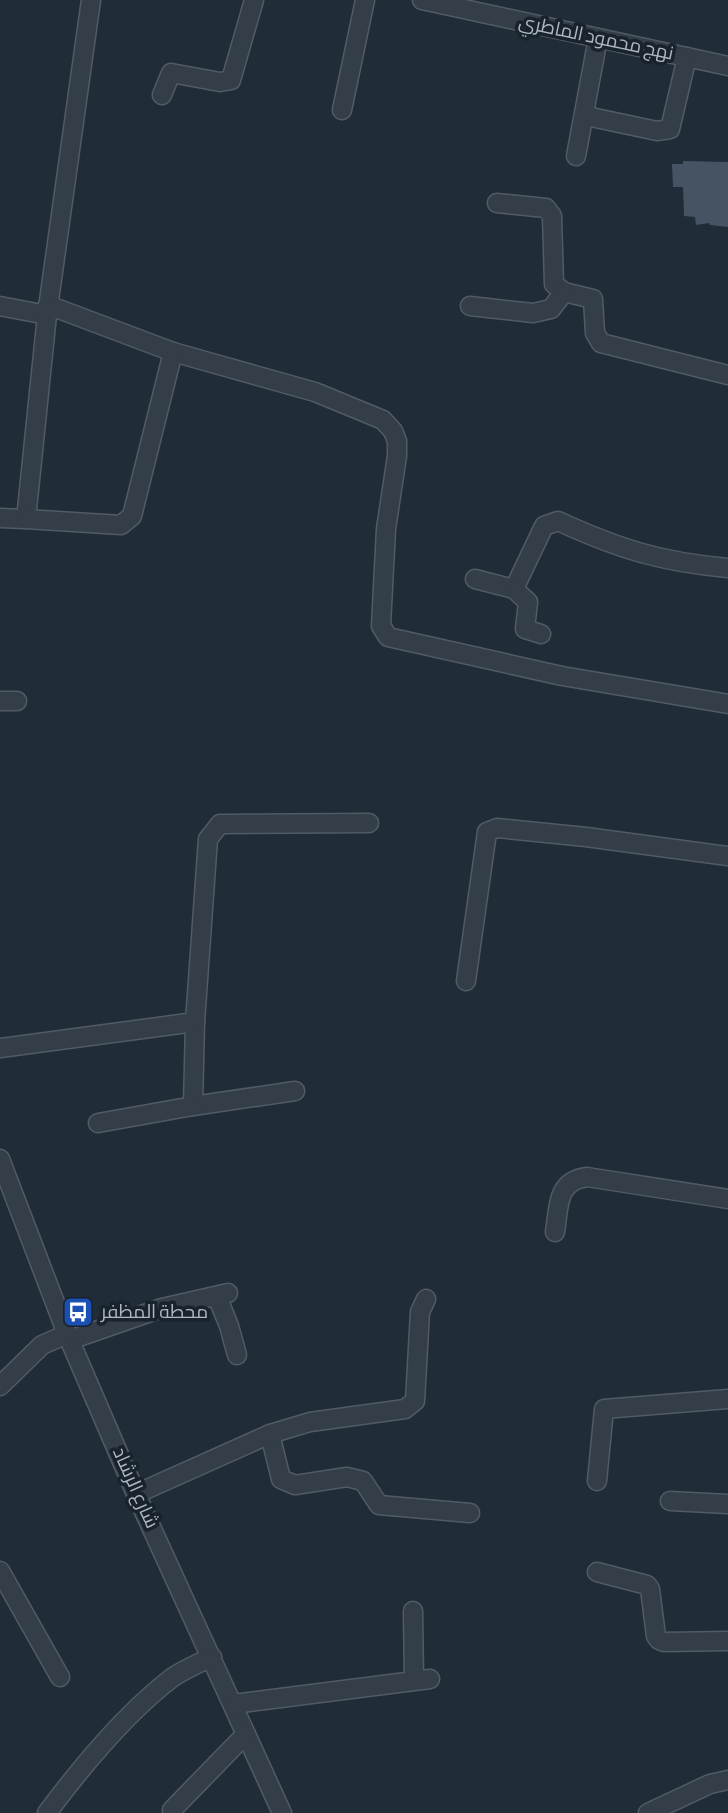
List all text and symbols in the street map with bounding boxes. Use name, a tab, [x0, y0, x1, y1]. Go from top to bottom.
street label: نهج محمود الماطري	[516, 10, 676, 68]
bus stop icon: محطة المظفر	[61, 1295, 95, 1329]
place label: محطة المظفر	[100, 1301, 208, 1324]
street label: شارع الرشاد	[106, 1444, 163, 1533]

